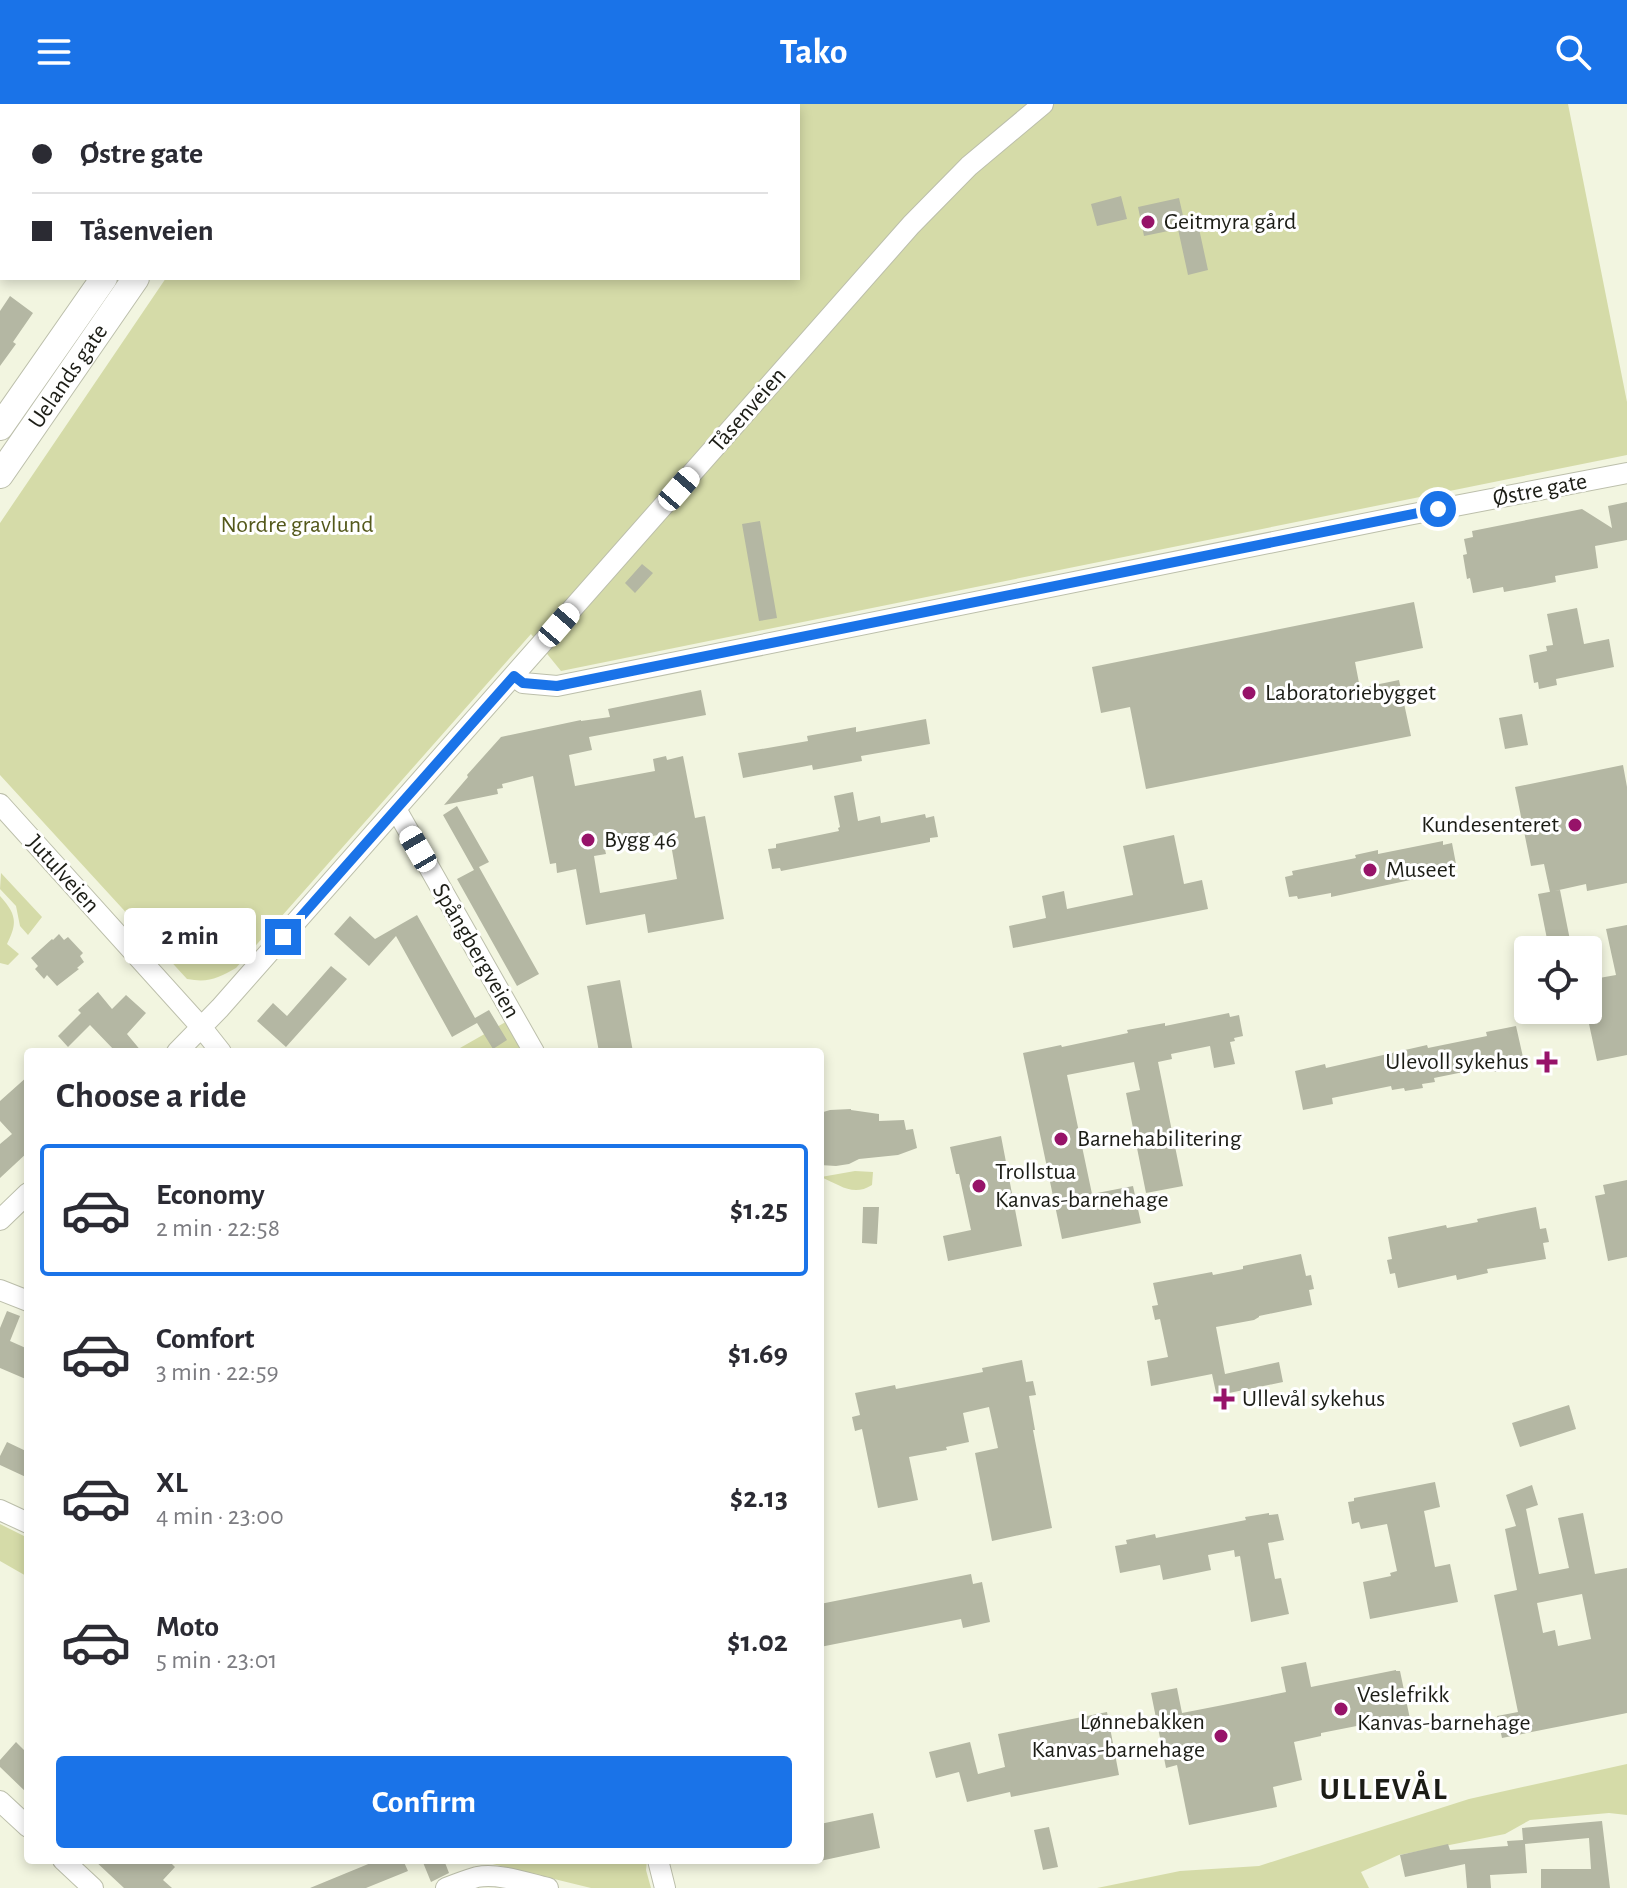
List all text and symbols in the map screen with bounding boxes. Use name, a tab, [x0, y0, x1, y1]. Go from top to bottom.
icon: menu	[32, 30, 76, 74]
icon: search	[1551, 30, 1595, 74]
text: Tako	[779, 34, 848, 70]
text: Østre gate	[80, 139, 203, 169]
place label: Geitmyra gård	[1164, 210, 1296, 234]
marker: Geitmyra gård	[1139, 213, 1157, 231]
text: Tåsenveien	[80, 216, 214, 246]
street label: Uelands gate	[24, 320, 112, 433]
street label: Tåsenveien	[705, 363, 791, 457]
car	[654, 463, 704, 515]
street label: Østre gate	[1491, 469, 1589, 511]
route start	[1420, 491, 1456, 527]
park label: Nordre gravlund	[220, 513, 374, 537]
car	[534, 599, 584, 651]
place label: Laboratoriebygget	[1265, 681, 1436, 705]
marker: Laboratoriebygget	[1240, 684, 1258, 702]
place label: Kundesenteret	[1421, 813, 1559, 837]
marker: Kundesenteret	[1566, 816, 1584, 834]
car	[396, 822, 440, 876]
place label: Bygg 46	[604, 828, 677, 852]
street label: Jutulveien	[22, 831, 104, 917]
marker: Bygg 46	[579, 831, 597, 849]
place label: Museet	[1386, 858, 1456, 882]
marker: Museet	[1361, 861, 1379, 879]
street label: Spångbergveien	[428, 879, 524, 1023]
callout: 2 min	[123, 909, 255, 965]
route end	[265, 919, 301, 955]
text: 2 min	[161, 923, 219, 949]
map controls	[1514, 936, 1602, 1024]
button: locate	[1514, 936, 1602, 1024]
place label: Ulevoll sykehus	[1385, 1050, 1529, 1074]
marker: Ulevoll sykehus	[1536, 1051, 1558, 1073]
text: Choose a ride	[56, 1078, 246, 1114]
place label: Barnehabilitering	[1077, 1127, 1242, 1151]
marker: Barnehabilitering	[1052, 1130, 1070, 1148]
place label: Trollstua Kanvas-barnehage	[995, 1160, 1168, 1212]
icon: car	[60, 1174, 132, 1246]
marker: Trollstua Kanvas-barnehage	[970, 1177, 988, 1195]
text: Economy	[156, 1180, 265, 1210]
text: $1.25	[730, 1195, 788, 1225]
text: 2 min · 22:58	[156, 1215, 280, 1241]
icon: car	[60, 1318, 132, 1390]
text: Comfort	[156, 1324, 255, 1354]
text: $1.69	[728, 1339, 788, 1369]
text: 3 min · 22:59	[156, 1359, 279, 1385]
place label: Ullevål sykehus	[1242, 1387, 1385, 1411]
marker: Ullevål sykehus	[1213, 1388, 1235, 1410]
icon: car	[60, 1462, 132, 1534]
text: XL	[156, 1468, 188, 1498]
text: $2.13	[730, 1483, 788, 1513]
text: 4 min · 23:00	[156, 1503, 284, 1529]
icon: car	[60, 1606, 132, 1678]
text: Moto	[156, 1612, 219, 1642]
text: $1.02	[727, 1627, 788, 1657]
text: 5 min · 23:01	[156, 1647, 277, 1673]
place label: Veslefrikk Kanvas-barnehage	[1357, 1683, 1530, 1735]
marker: Veslefrikk Kanvas-barnehage	[1332, 1700, 1350, 1718]
place label: Lønnebakken Kanvas-barnehage	[1032, 1710, 1205, 1762]
marker: Lønnebakken Kanvas-barnehage	[1212, 1727, 1230, 1745]
button: Confirm	[56, 1756, 792, 1848]
district label: ULLEVÅL	[1319, 1770, 1449, 1805]

